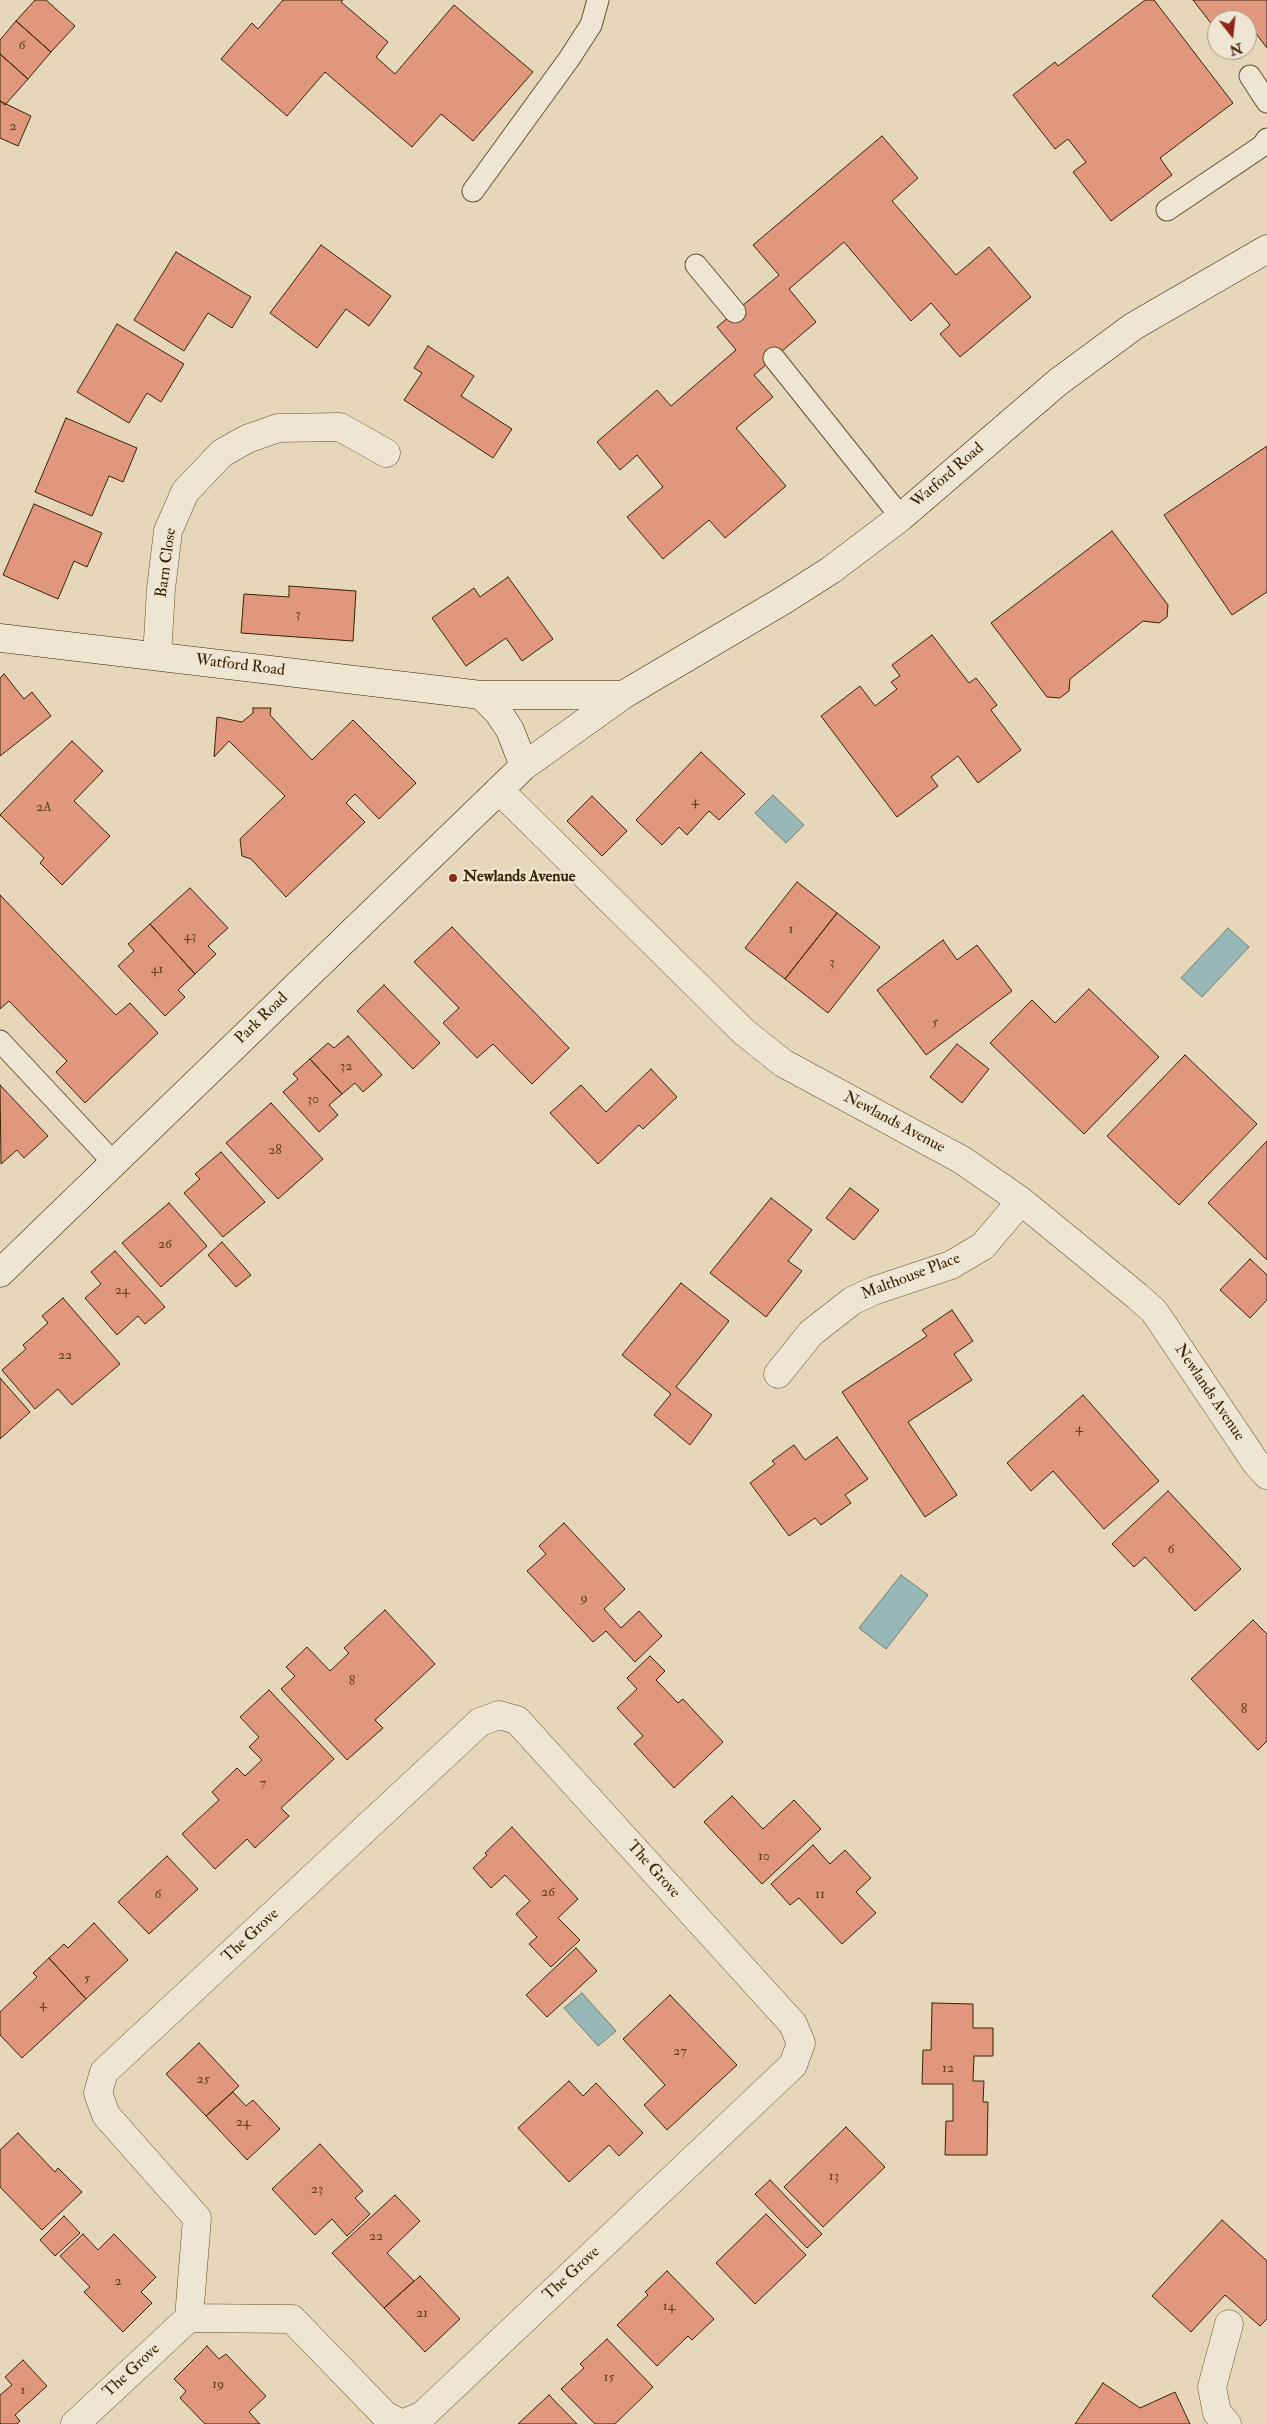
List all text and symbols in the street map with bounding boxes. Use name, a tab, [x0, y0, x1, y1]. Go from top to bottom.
north arrow	[1207, 10, 1257, 60]
house number: 6	[18, 38, 26, 54]
text: N	[1228, 39, 1244, 59]
house number: 2	[9, 119, 17, 135]
street label: Watford Road	[908, 439, 988, 513]
street label: Barn Close	[153, 527, 181, 599]
house number: 3	[295, 607, 301, 623]
street label: Watford Road	[194, 651, 286, 681]
house number: 4	[691, 794, 699, 810]
house number: 2A	[36, 800, 52, 816]
place label: Newlands Avenue	[463, 868, 575, 888]
marker: Newlands Avenue	[447, 872, 459, 884]
house number: 1	[789, 922, 793, 938]
house number: 43	[184, 929, 196, 945]
house number: 3	[829, 955, 835, 971]
house number: 41	[151, 962, 163, 978]
street label: Park Road	[232, 989, 292, 1049]
house number: 5	[932, 1015, 938, 1031]
house number: 32	[340, 1059, 352, 1075]
street label: Newlands Avenue	[840, 1088, 948, 1158]
house number: 30	[307, 1092, 319, 1108]
house number: 28	[268, 1143, 282, 1159]
house number: 26	[158, 1237, 172, 1253]
street label: Malthouse Place	[859, 1249, 963, 1305]
house number: 24	[115, 1283, 129, 1299]
street label: Newlands Avenue	[1170, 1341, 1248, 1445]
house number: 22	[58, 1348, 72, 1364]
house number: 4	[1075, 1421, 1083, 1437]
house number: 6	[1167, 1542, 1175, 1558]
house number: 9	[580, 1591, 588, 1607]
house number: 8	[349, 1674, 355, 1690]
house number: 8	[1241, 1702, 1247, 1718]
house number: 7	[260, 1776, 266, 1792]
street label: The Grove	[622, 1837, 684, 1903]
house number: 10	[758, 1849, 770, 1865]
house number: 26	[541, 1885, 555, 1901]
house number: 6	[154, 1887, 162, 1903]
house number: 11	[815, 1887, 825, 1903]
street label: The Grove	[219, 1905, 283, 1967]
house number: 5	[84, 1971, 90, 1987]
house number: 4	[39, 1997, 47, 2013]
house number: 27	[673, 2044, 687, 2060]
house number: 12	[942, 2061, 954, 2077]
house number: 25	[196, 2072, 210, 2088]
house number: 24	[236, 2115, 250, 2131]
house number: 13	[829, 2169, 839, 2185]
house number: 23	[311, 2182, 323, 2198]
house number: 22	[369, 2229, 383, 2245]
street label: The Grove	[540, 2243, 604, 2305]
house number: 2	[114, 2274, 122, 2290]
house number: 14	[663, 2299, 675, 2315]
house number: 21	[416, 2306, 428, 2322]
street label: The Grove	[100, 2340, 164, 2402]
house number: 15	[603, 2370, 615, 2386]
house number: 19	[212, 2377, 224, 2393]
house number: 1	[21, 2383, 25, 2399]

